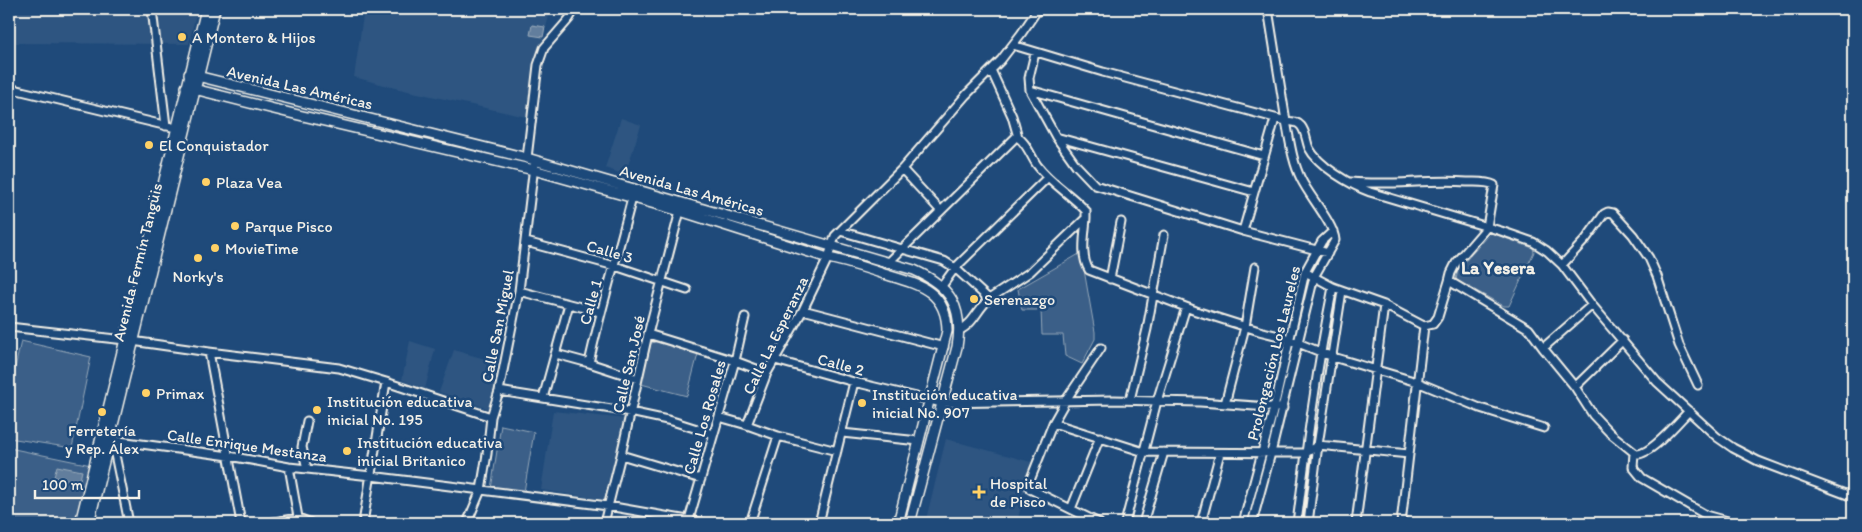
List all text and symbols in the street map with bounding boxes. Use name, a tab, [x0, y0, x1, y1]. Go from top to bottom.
place label: A Montero & Hijos	[192, 28, 316, 47]
marker: A Montero & Hijos	[176, 31, 188, 43]
street label: Avenida Las Américas	[225, 61, 375, 114]
place label: El Conquistador	[159, 136, 269, 155]
marker: El Conquistador	[143, 139, 155, 151]
street label: Avenida Las Américas	[618, 161, 766, 220]
place label: Plaza Vea	[216, 173, 283, 192]
marker: Plaza Vea	[200, 176, 212, 188]
street label: Avenida Fermín Tangüis	[109, 181, 166, 343]
place label: Parque Pisco	[245, 217, 333, 236]
marker: Parque Pisco	[229, 220, 241, 232]
street label: Calle 3	[584, 236, 636, 267]
place label: MovieTime	[225, 239, 299, 258]
marker: MovieTime	[209, 242, 221, 254]
marker: Norky's	[192, 252, 204, 264]
district label: La Yesera	[1461, 257, 1536, 279]
street label: Prolongación Los Laureles	[1243, 264, 1304, 442]
place label: Norky's	[172, 267, 224, 286]
street label: Calle San Miguel	[477, 268, 518, 384]
street label: Calle La Esperanza	[739, 272, 813, 397]
street label: Calle 1	[575, 277, 606, 327]
place label: Serenazgo	[984, 290, 1055, 309]
marker: Serenazgo	[968, 293, 980, 305]
street label: Calle San José	[608, 313, 649, 415]
street label: Calle 2	[816, 349, 867, 380]
street label: Calle Los Rosales	[679, 358, 730, 477]
place label: Primax	[156, 384, 204, 403]
place label: Institución educativa inicial No. 907	[872, 385, 1018, 422]
marker: Primax	[140, 387, 152, 399]
place label: Institución educativa inicial No. 195	[327, 392, 473, 429]
marker: Institución educativa inicial No. 907	[856, 397, 868, 409]
marker: Institución educativa inicial No. 195	[311, 404, 323, 416]
marker: Ferretería y Rep. Álex	[96, 406, 108, 418]
place label: Ferretería y Rep. Álex	[65, 421, 139, 458]
street label: Calle Enrique Mestanza	[166, 425, 328, 466]
place label: Institución educativa inicial Britanico	[357, 433, 503, 470]
marker: Institución educativa inicial Britanico	[341, 445, 353, 457]
scale bar	[35, 467, 139, 499]
place label: Hospital de Pisco	[990, 474, 1048, 511]
text: 100 m	[42, 476, 84, 494]
marker: Hospital de Pisco	[972, 485, 986, 499]

